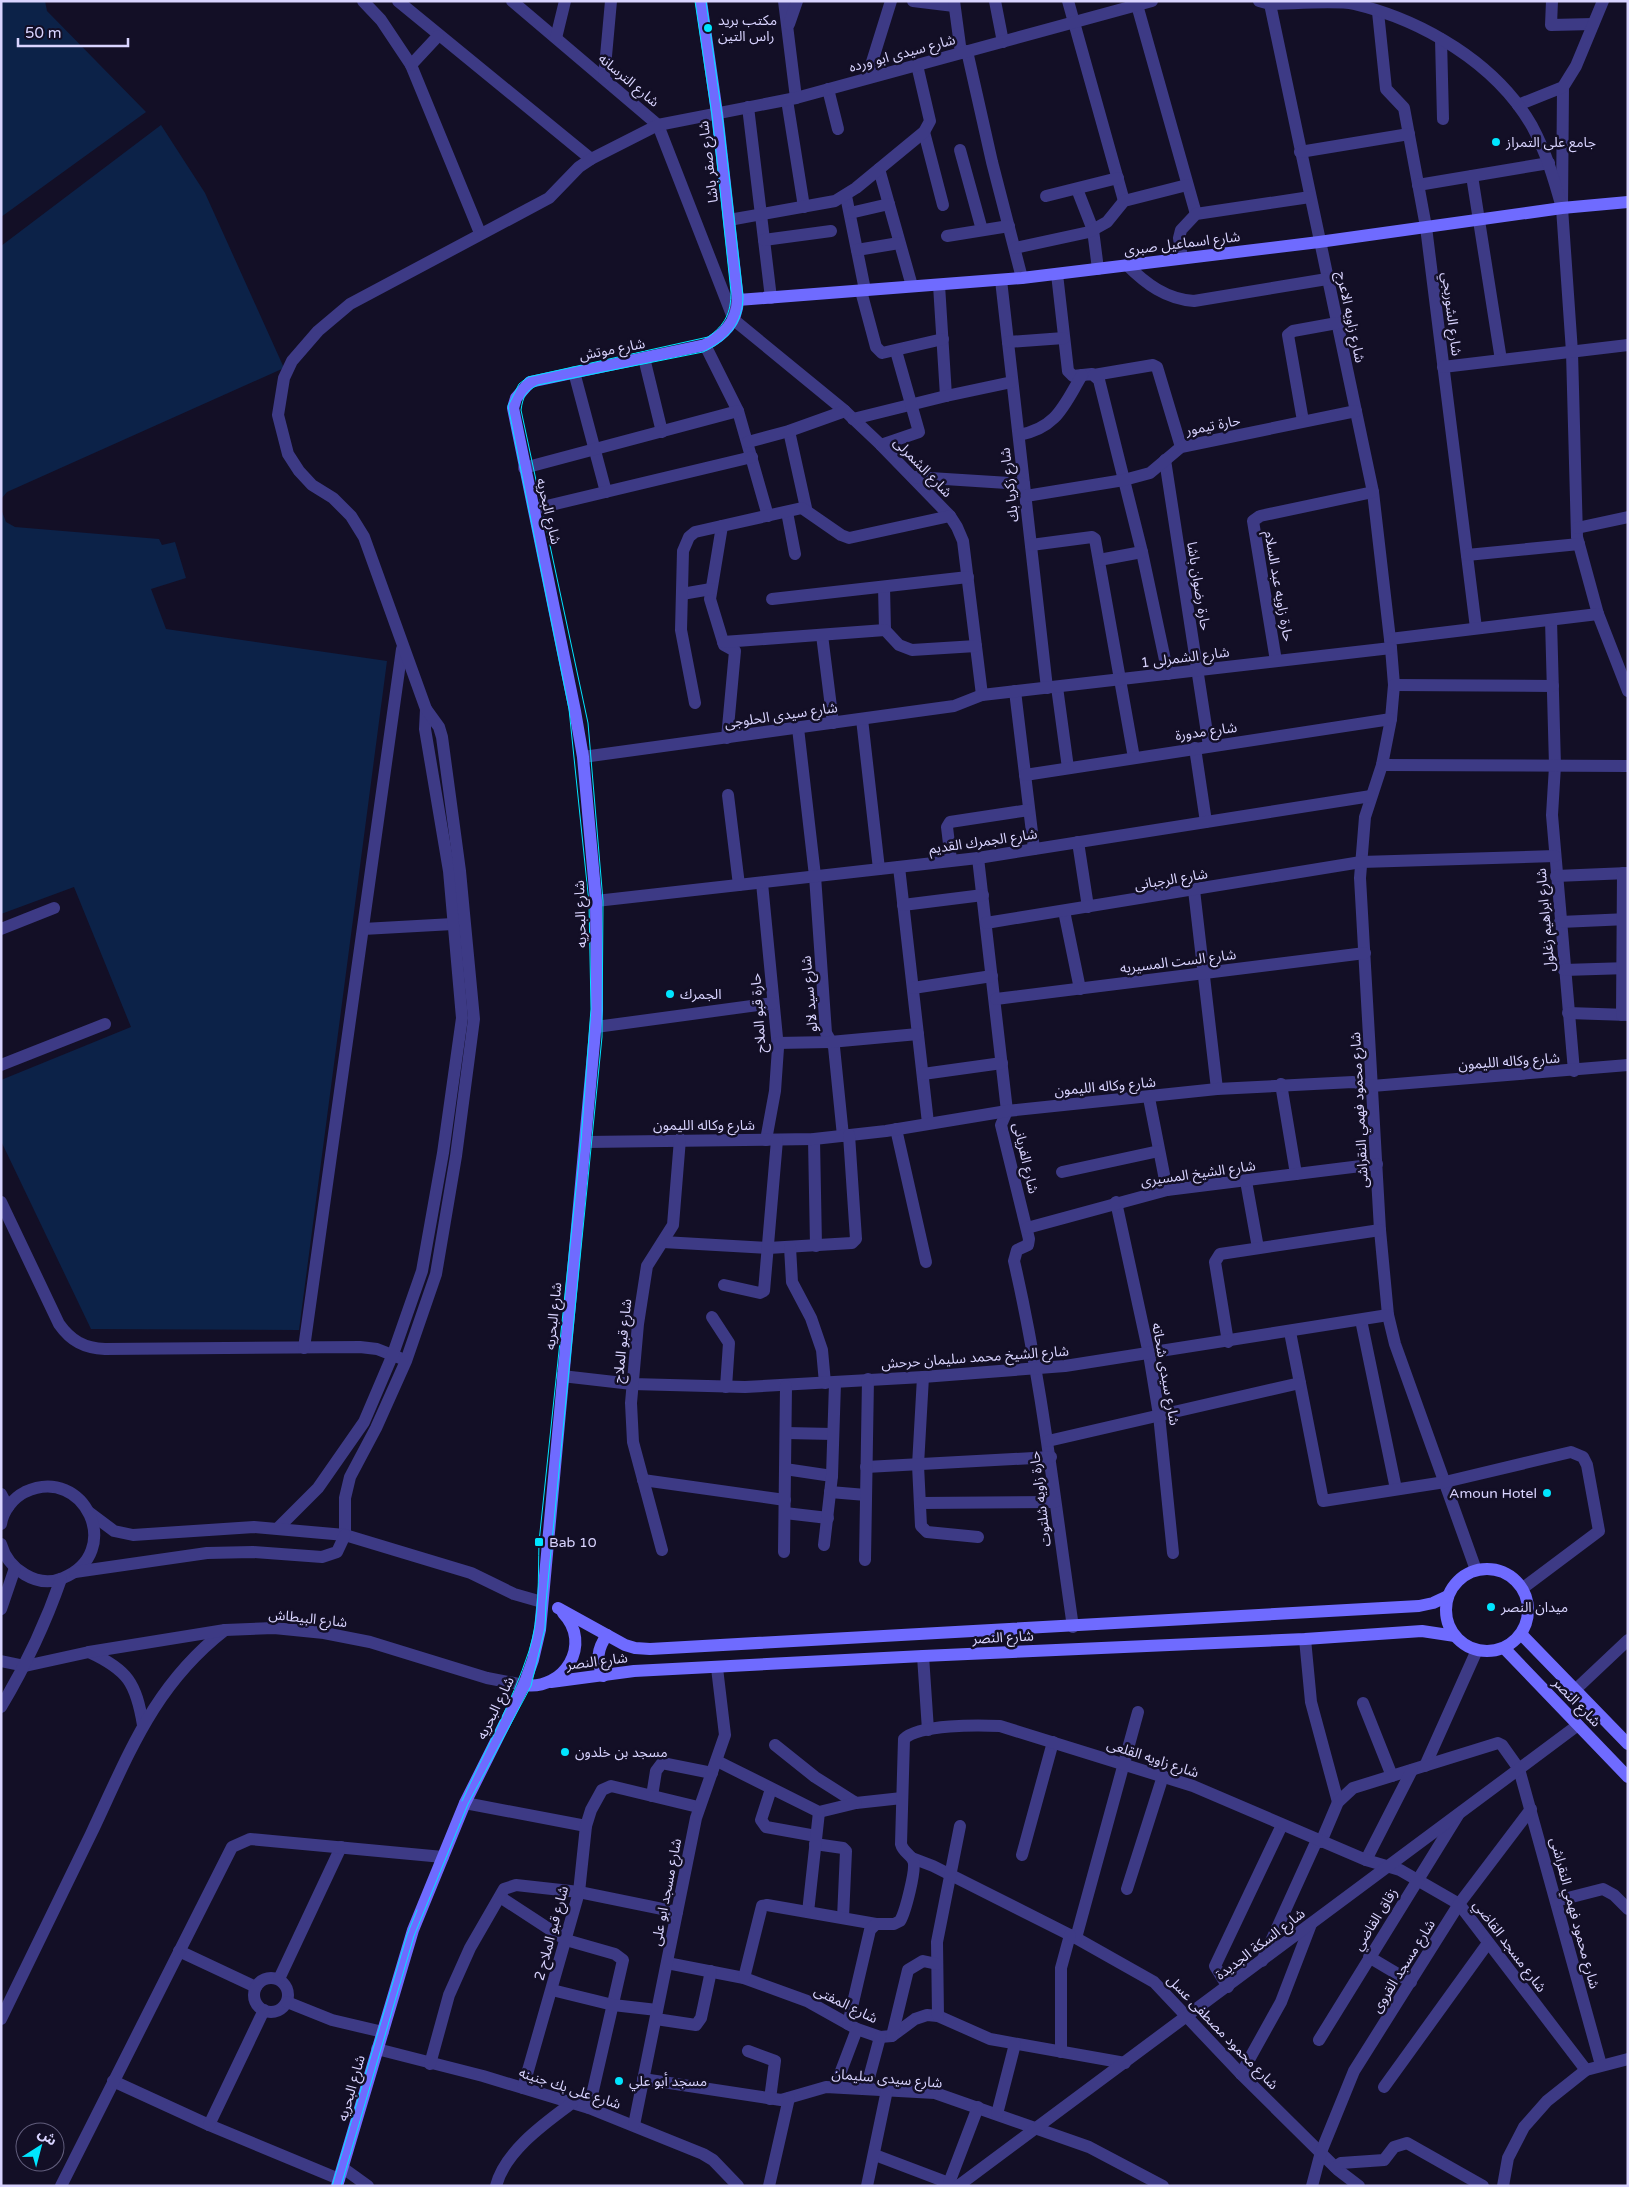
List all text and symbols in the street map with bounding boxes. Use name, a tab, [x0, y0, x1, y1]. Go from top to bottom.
place label: مكتب بريد راس التين	[718, 12, 777, 45]
scale bar	[18, 15, 128, 47]
marker: مكتب بريد راس التين	[702, 22, 714, 34]
text: 50 m	[25, 24, 62, 42]
street label: شارع سيدى ابو ورده	[847, 31, 958, 78]
street label: شارع الترسانه	[594, 50, 662, 112]
street label: شارع صقر باشا	[695, 120, 724, 204]
place label: جامع على التمراز	[1505, 134, 1596, 153]
marker: جامع على التمراز	[1490, 136, 1502, 148]
street label: شارع اسماعيل صبرى	[1123, 228, 1242, 261]
street label: شارع زاويه الاعرج	[1331, 270, 1368, 365]
street label: شارع الشوربجي	[1436, 271, 1465, 357]
street label: شارع موتش	[578, 335, 647, 366]
street label: حارة تيمور	[1183, 412, 1242, 439]
street label: شارع الشمرلى	[888, 434, 956, 502]
street label: شارع زكريا بك	[996, 446, 1024, 523]
street label: شارع البحريه	[531, 476, 564, 546]
street label: حارة زاويه عبد السلام	[1258, 529, 1297, 643]
street label: حارة رضوان باشا	[1183, 540, 1214, 632]
street label: شارع الشمرلى 1	[1140, 644, 1231, 673]
street label: شارع سيدى الحلوجى	[723, 699, 839, 734]
street label: شارع مدورة	[1174, 719, 1238, 746]
street label: شارع الجمرك القديم	[928, 825, 1039, 860]
street label: شارع الرجبانى	[1133, 865, 1209, 896]
street label: شارع ابراهيم زغلول	[1533, 867, 1560, 972]
street label: شارع البحريه	[571, 880, 592, 948]
street label: شارع الست المسيريه	[1119, 946, 1237, 979]
street label: شارع سيد لالو	[798, 955, 823, 1033]
street label: حارة قبو الملاح	[747, 972, 772, 1053]
place label: الجمرك	[680, 986, 722, 1003]
marker: الجمرك	[664, 988, 676, 1000]
street label: شارع محمود فهمي النقراشى	[1347, 1031, 1374, 1188]
street label: شارع وكاله الليمون	[1458, 1049, 1561, 1076]
street label: شارع وكاله الليمون	[1054, 1074, 1157, 1101]
street label: شارع وكاله الليمون	[653, 1117, 755, 1136]
street label: شارع الفريانى	[1007, 1121, 1042, 1196]
street label: شارع الشيخ المسيرى	[1139, 1157, 1257, 1192]
street label: شارع البحريه	[542, 1281, 567, 1351]
street label: شارع قبو الملاح	[610, 1298, 637, 1384]
street label: شارع سيدى شحاته	[1146, 1321, 1183, 1427]
street label: شارع الشيخ محمد سليمان حرحش	[881, 1342, 1070, 1375]
street label: حارة زاويه شلتوت	[1026, 1450, 1055, 1548]
place label: Amoun Hotel	[1449, 1485, 1537, 1502]
marker: Amoun Hotel	[1541, 1487, 1553, 1499]
place label: Bab 10	[549, 1534, 597, 1551]
marker: Bab 10	[533, 1536, 545, 1548]
place label: ميدان النصر	[1500, 1599, 1568, 1616]
marker: ميدان النصر	[1485, 1601, 1497, 1613]
street label: شارع البيطاش	[268, 1606, 348, 1633]
street label: شارع النصر	[971, 1627, 1034, 1650]
street label: شارع النصر	[564, 1649, 629, 1676]
street label: شارع البحريه	[473, 1674, 520, 1743]
street label: شارع النصر	[1547, 1674, 1604, 1732]
street label: شارع زاويه القلعى	[1104, 1736, 1201, 1783]
place label: مسجد بن خلدون	[575, 1744, 668, 1761]
marker: مسجد بن خلدون	[559, 1746, 571, 1758]
street label: شارع محمود فهمي النقراشى	[1544, 1836, 1603, 1991]
street label: شارع مسجد ابو على	[648, 1837, 687, 1948]
street label: شارع قبو الملاح 2	[531, 1884, 574, 1983]
street label: زقاق القاضي	[1350, 1885, 1403, 1955]
street label: شارع مسجد القاضي	[1468, 1897, 1550, 1997]
street label: شارع السكة الجديدة	[1212, 1905, 1310, 1985]
street label: شارع مسجد القروى	[1368, 1917, 1441, 2017]
street label: شارع محمود مصطفى عسل	[1162, 1971, 1282, 2095]
street label: شارع المفتى	[810, 1982, 880, 2029]
street label: شارع البحريه	[334, 2053, 371, 2124]
street label: شارع على بك جنينه	[516, 2064, 623, 2115]
street label: شارع سيدى سليمان	[831, 2065, 943, 2094]
place label: مسجد أبو علي	[629, 2072, 707, 2092]
marker: مسجد أبو علي	[613, 2075, 625, 2087]
north arrow	[15, 2122, 65, 2172]
text: ش	[35, 2124, 60, 2149]

